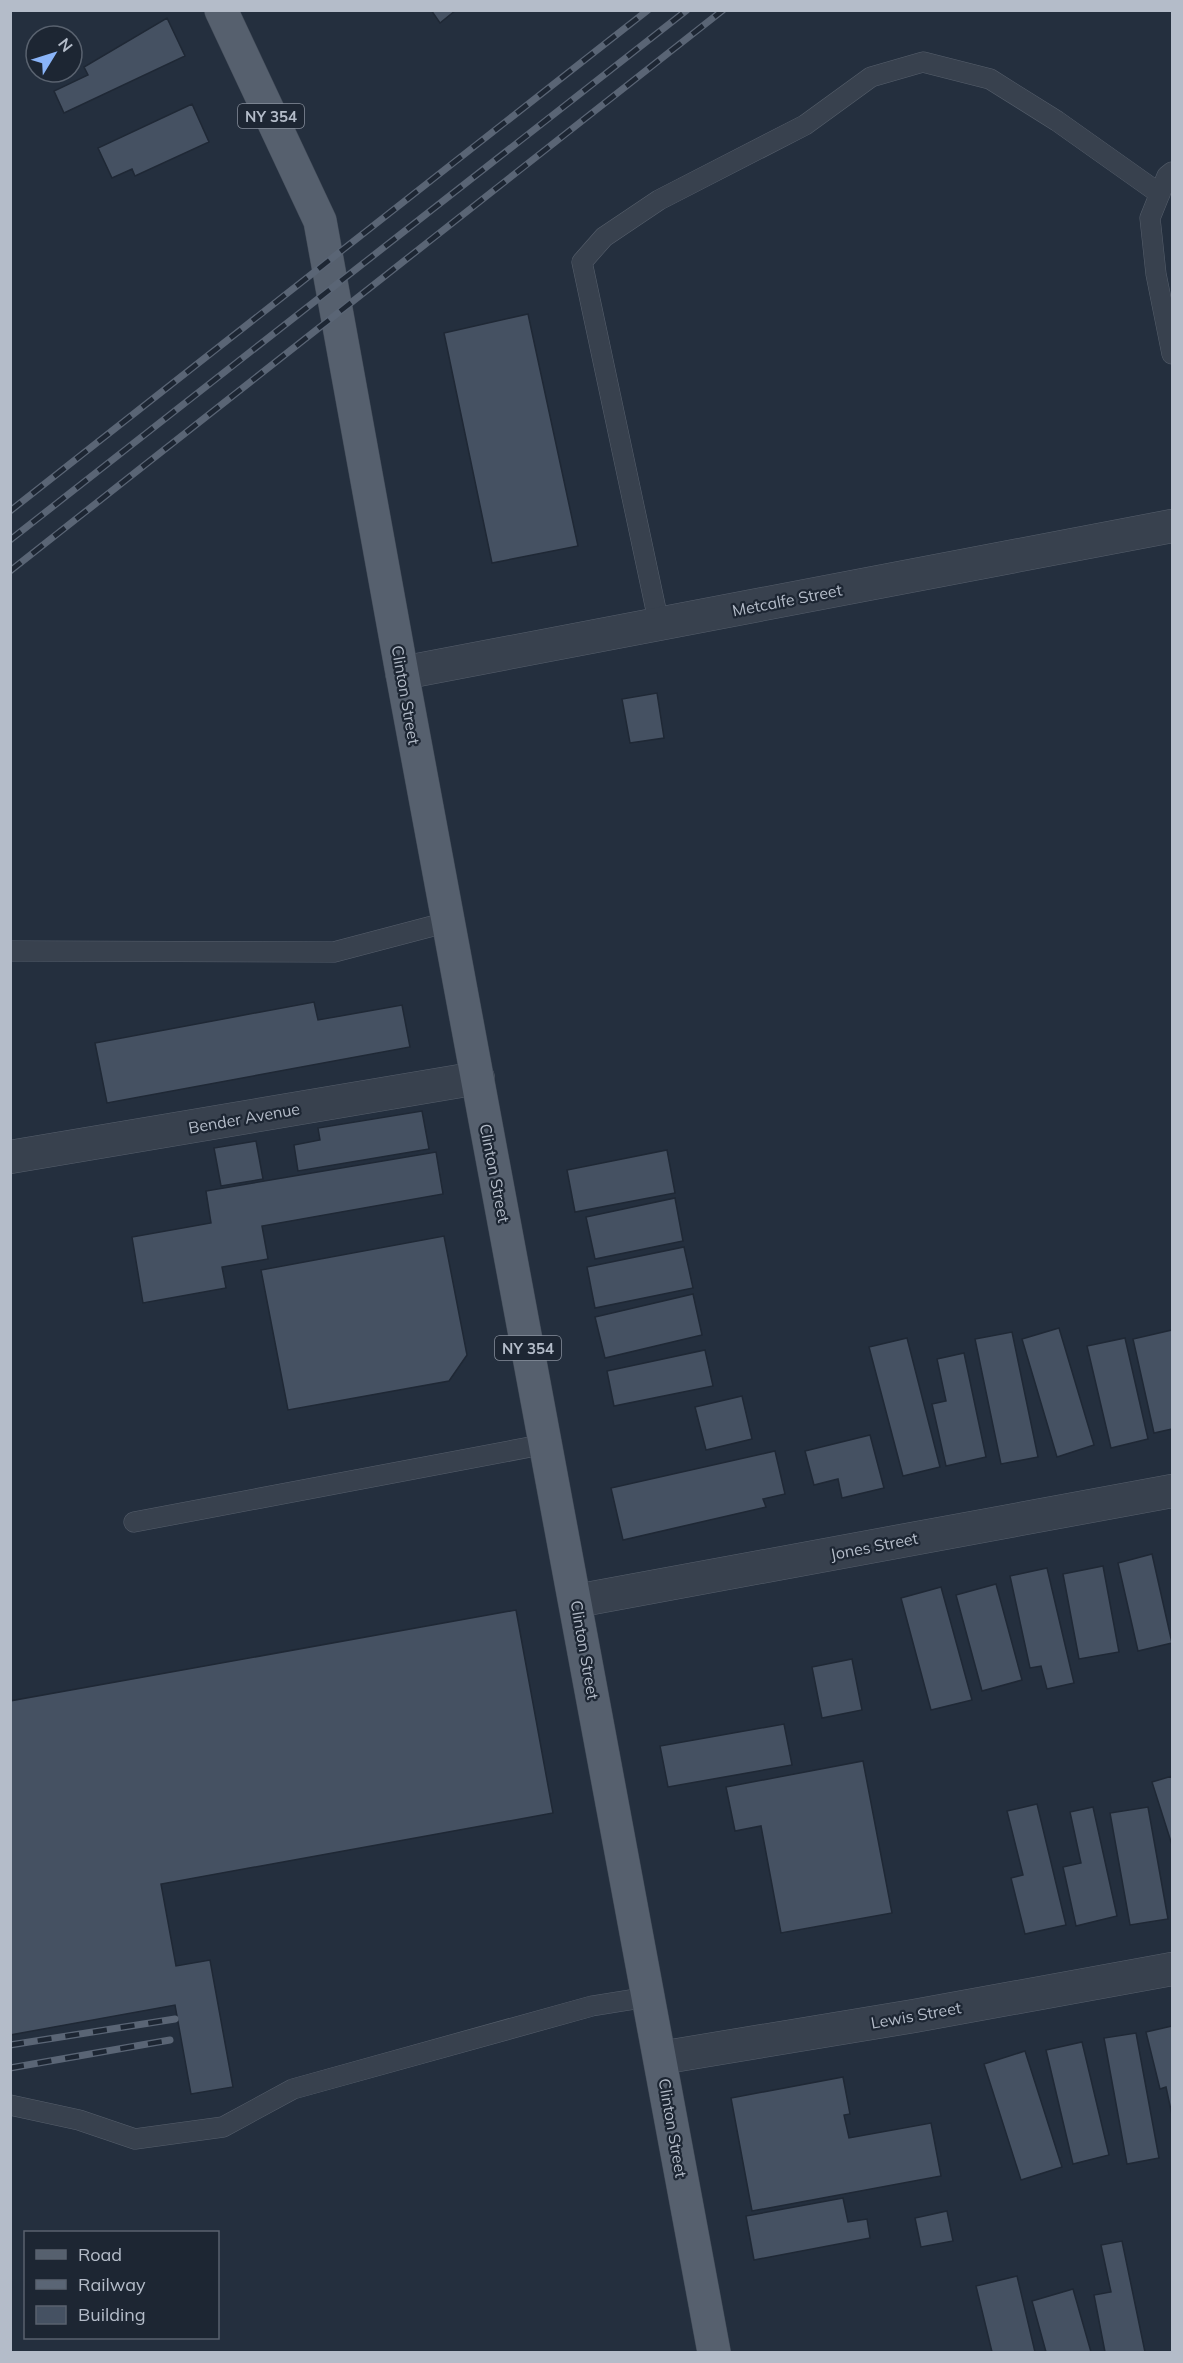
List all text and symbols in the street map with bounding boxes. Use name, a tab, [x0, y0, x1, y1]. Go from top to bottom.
north arrow	[24, 24, 84, 84]
text: N	[54, 34, 77, 56]
road number: NY 354	[238, 104, 304, 128]
street label: Metcalfe Street	[730, 579, 844, 620]
street label: Clinton Street	[387, 644, 425, 747]
street label: Bender Avenue	[187, 1098, 301, 1138]
street label: Clinton Street	[476, 1122, 514, 1225]
road number: NY 354	[495, 1336, 561, 1360]
street label: Jones Street	[828, 1528, 920, 1564]
street label: Clinton Street	[566, 1599, 604, 1702]
street label: Lewis Street	[869, 1997, 963, 2033]
street label: Clinton Street	[654, 2077, 692, 2180]
legend	[24, 2231, 219, 2339]
text: Road	[78, 2243, 122, 2266]
text: Railway	[78, 2273, 146, 2296]
text: Building	[78, 2303, 146, 2326]

